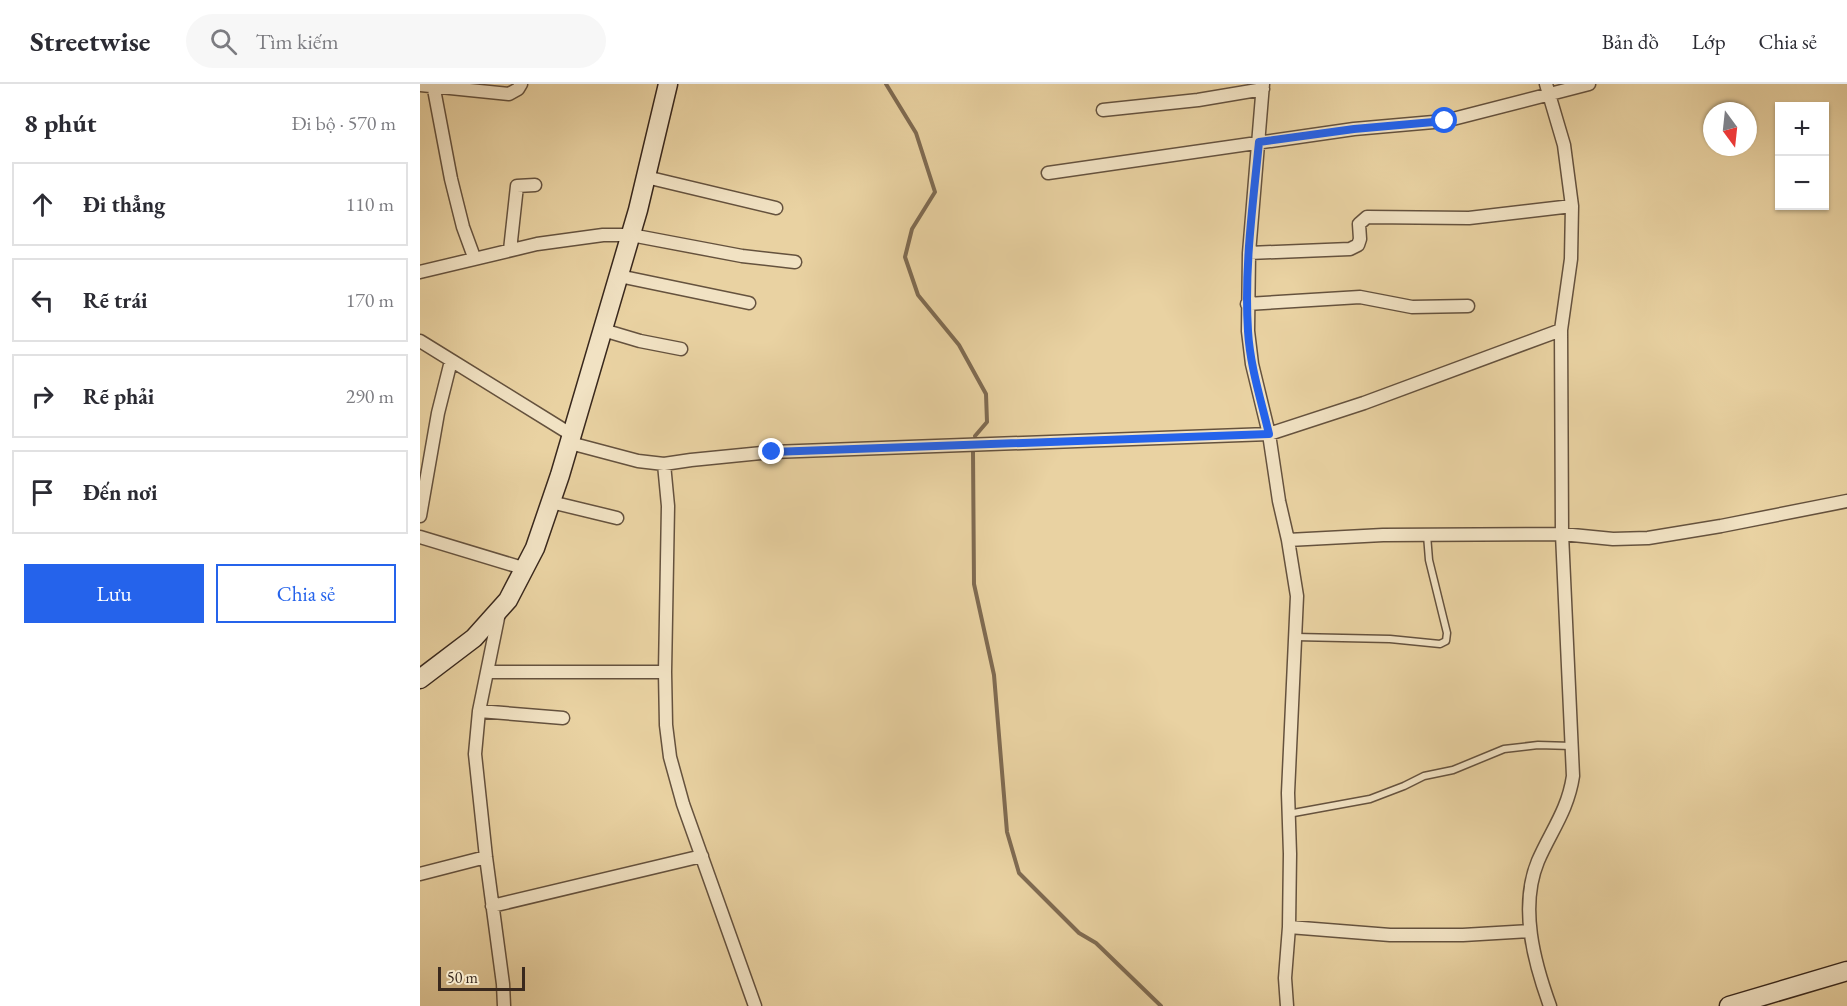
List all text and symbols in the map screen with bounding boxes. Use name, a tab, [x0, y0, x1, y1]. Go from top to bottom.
search box	[186, 14, 606, 68]
text: Streetwise	[30, 23, 150, 59]
icon: search	[207, 25, 240, 58]
text: Tìm kiếm	[255, 27, 339, 56]
text: Bản đồ	[1602, 28, 1659, 55]
text: Lớp	[1692, 28, 1726, 55]
text: Chia sẻ	[1759, 28, 1817, 55]
north arrow	[1703, 102, 1757, 156]
map controls	[1775, 102, 1829, 210]
button: +	[1775, 102, 1829, 156]
text: 8 phút	[24, 106, 96, 140]
route start	[1431, 107, 1457, 133]
text: Đi bộ · 570 m	[291, 110, 396, 136]
button: −	[1775, 156, 1829, 210]
icon: ahead	[26, 188, 59, 221]
text: Đi thẳng	[83, 190, 165, 219]
text: 110 m	[346, 191, 394, 217]
icon: left	[26, 284, 59, 317]
text: Rẽ trái	[83, 286, 148, 315]
text: 170 m	[346, 287, 394, 313]
icon: right	[26, 380, 59, 413]
text: Rẽ phải	[83, 382, 154, 411]
text: 290 m	[346, 383, 394, 409]
route end	[758, 438, 784, 464]
icon: arrive	[26, 476, 59, 509]
text: Đến nơi	[83, 478, 158, 507]
button: Lưu	[24, 564, 204, 623]
button: Chia sẻ	[216, 564, 396, 623]
scale bar	[438, 964, 525, 992]
text: 50 m	[447, 967, 478, 988]

